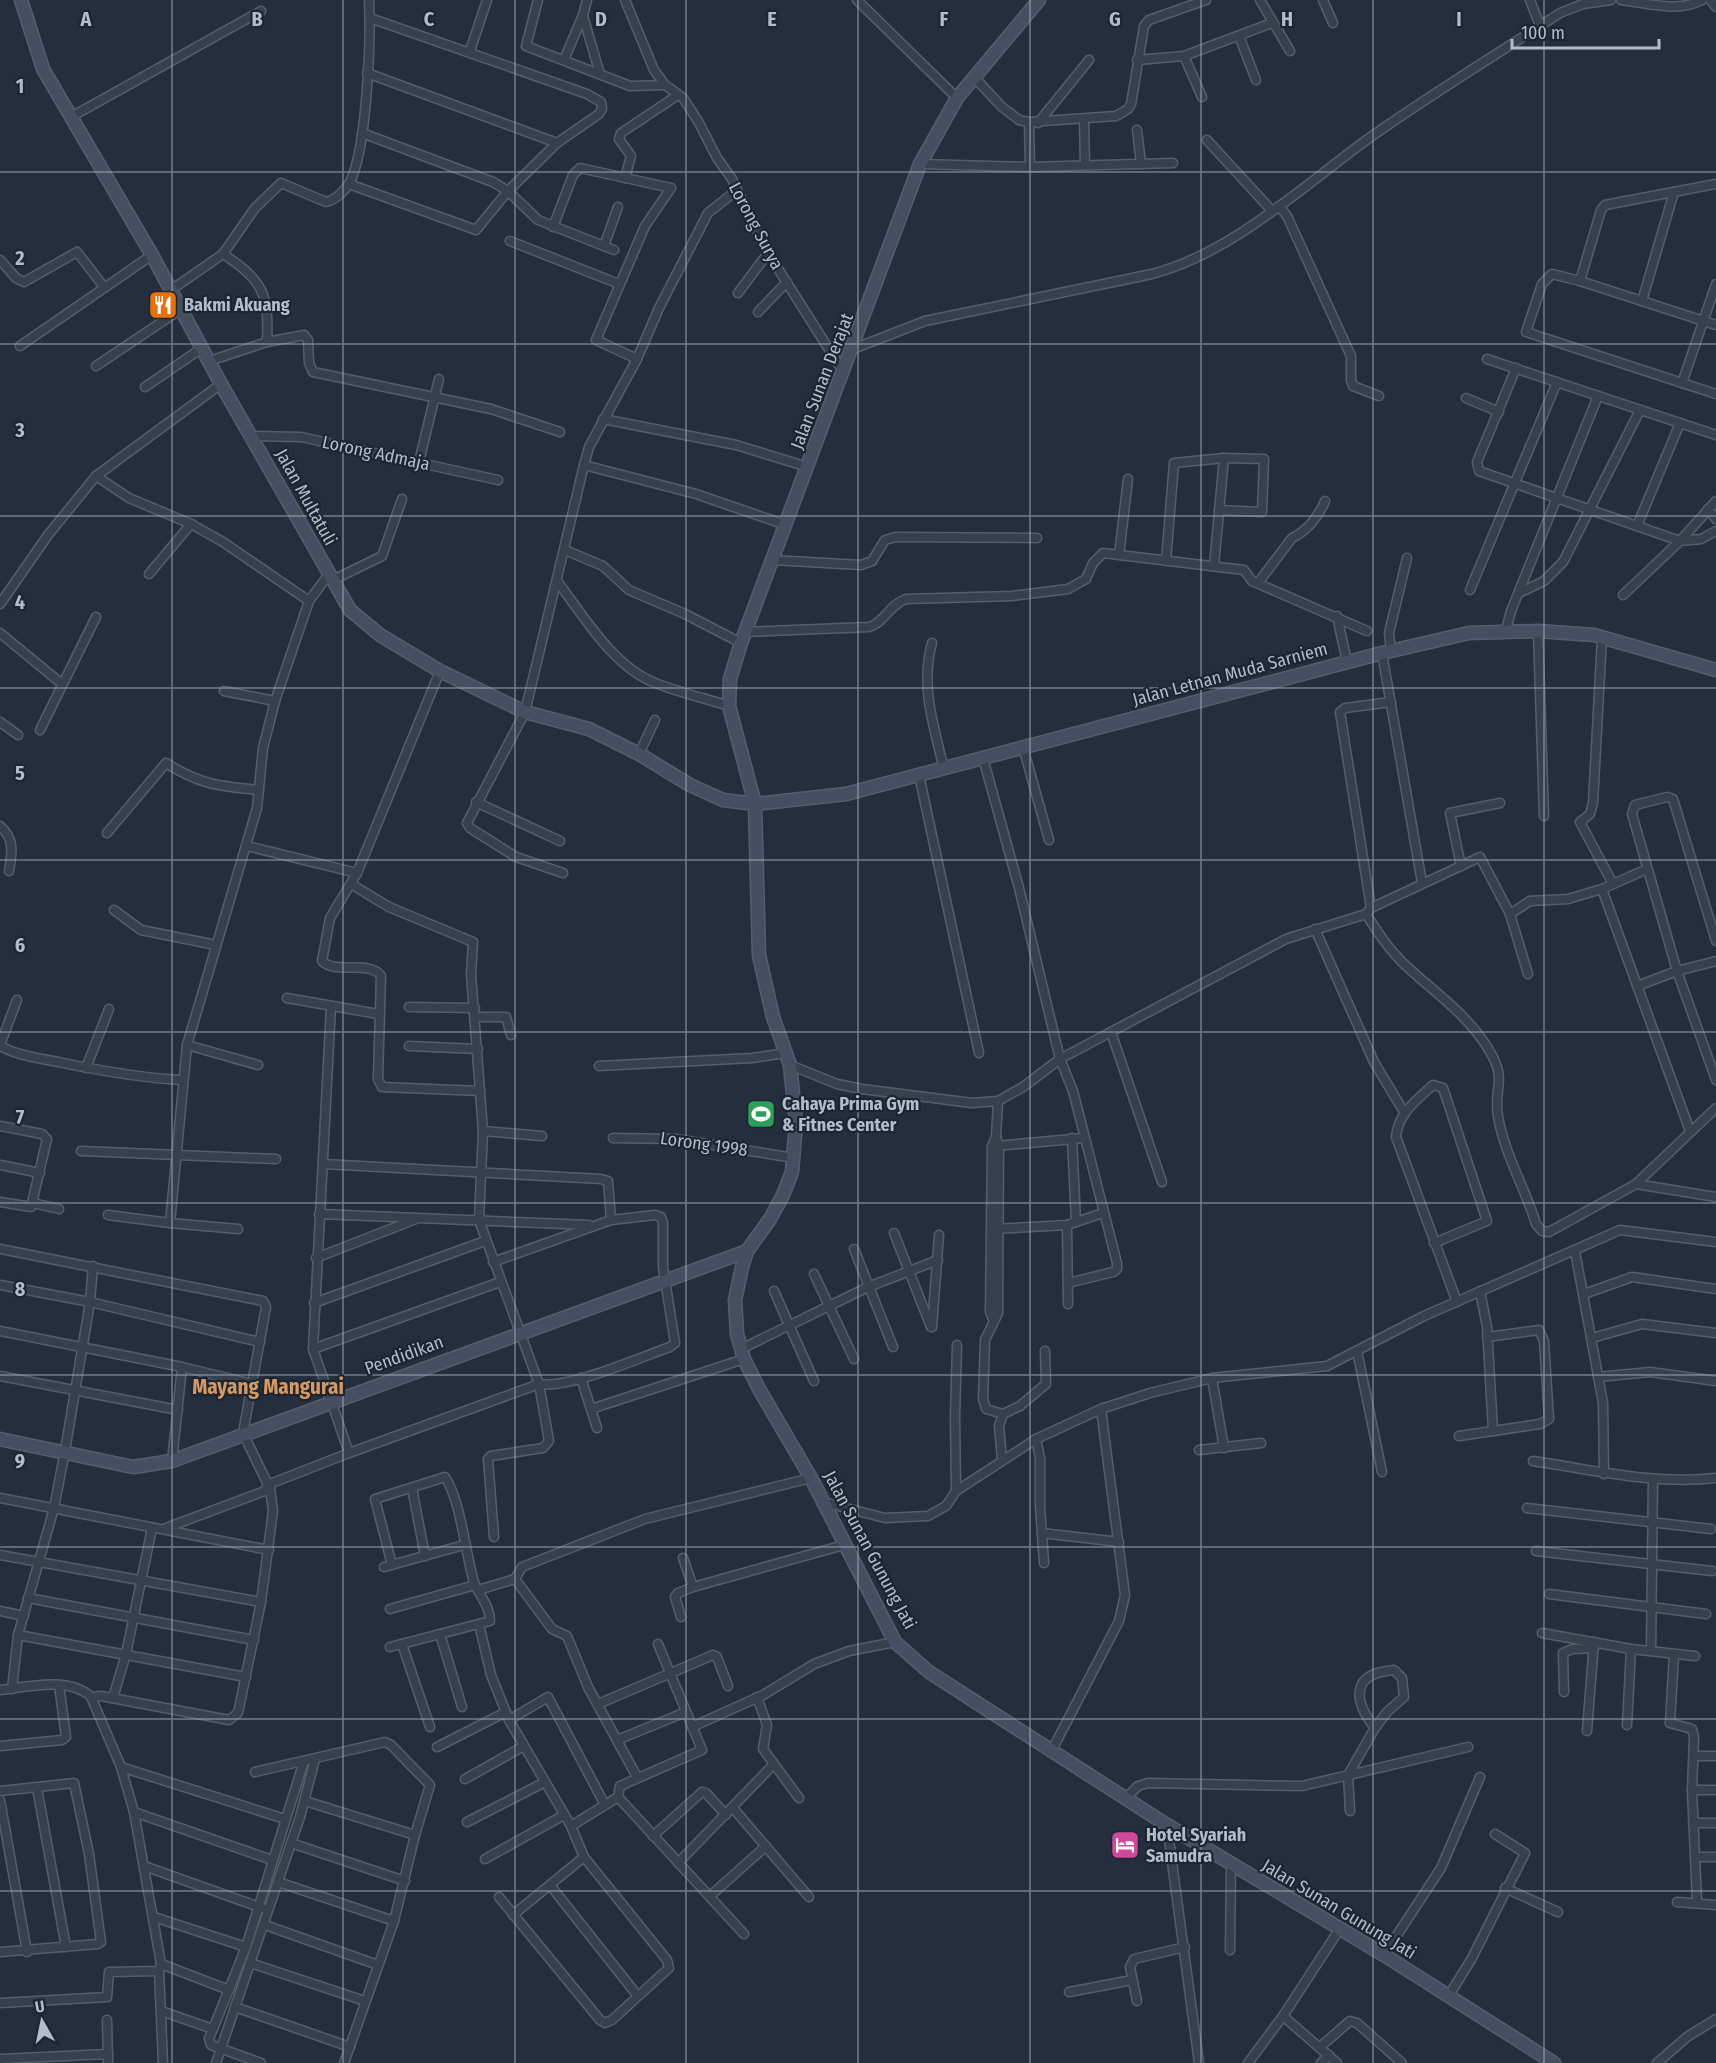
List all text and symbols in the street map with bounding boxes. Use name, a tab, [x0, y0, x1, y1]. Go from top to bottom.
text: A	[80, 7, 93, 31]
text: B	[251, 7, 263, 31]
text: C	[424, 7, 435, 31]
text: D	[595, 7, 607, 31]
text: E	[767, 7, 777, 31]
text: F	[940, 7, 949, 31]
text: G	[1109, 7, 1121, 31]
text: H	[1281, 7, 1293, 31]
text: I	[1456, 7, 1462, 31]
scale bar	[1512, 12, 1659, 50]
text: 100 m	[1521, 22, 1565, 44]
text: 1	[16, 74, 24, 98]
street label: Lorong Surya	[724, 179, 788, 274]
text: 2	[14, 246, 25, 270]
restaurant icon: Bakmi Akuang	[147, 289, 179, 321]
place label: Bakmi Akuang	[184, 294, 290, 316]
street label: Jalan Sunan Derajat	[786, 310, 858, 452]
text: 3	[14, 418, 25, 442]
street label: Lorong Admaja	[320, 431, 432, 475]
street label: Jalan Multatuli	[270, 445, 342, 549]
text: 4	[15, 590, 25, 614]
street label: Jalan Letnan Muda Sarniem	[1130, 637, 1330, 711]
text: 5	[15, 761, 25, 785]
text: 6	[15, 933, 25, 957]
place label: Cahaya Prima Gym & Fitnes Center	[782, 1093, 919, 1136]
sports icon: Cahaya Prima Gym & Fitnes Center	[745, 1098, 777, 1130]
text: 7	[16, 1105, 25, 1129]
street label: Lorong 1998	[659, 1127, 749, 1161]
text: 8	[15, 1277, 26, 1301]
street label: Pendidikan	[362, 1331, 446, 1379]
district label: Mayang Mangurai	[192, 1374, 344, 1400]
text: 9	[15, 1449, 25, 1473]
street label: Jalan Sunan Gunung Jati	[819, 1467, 921, 1633]
place label: Hotel Syariah Samudra	[1146, 1824, 1246, 1867]
hotel icon: Hotel Syariah Samudra	[1109, 1829, 1141, 1861]
street label: Jalan Sunan Gunung Jati	[1258, 1854, 1420, 1964]
north arrow	[12, 1991, 72, 2051]
text: U	[34, 1997, 46, 2017]

